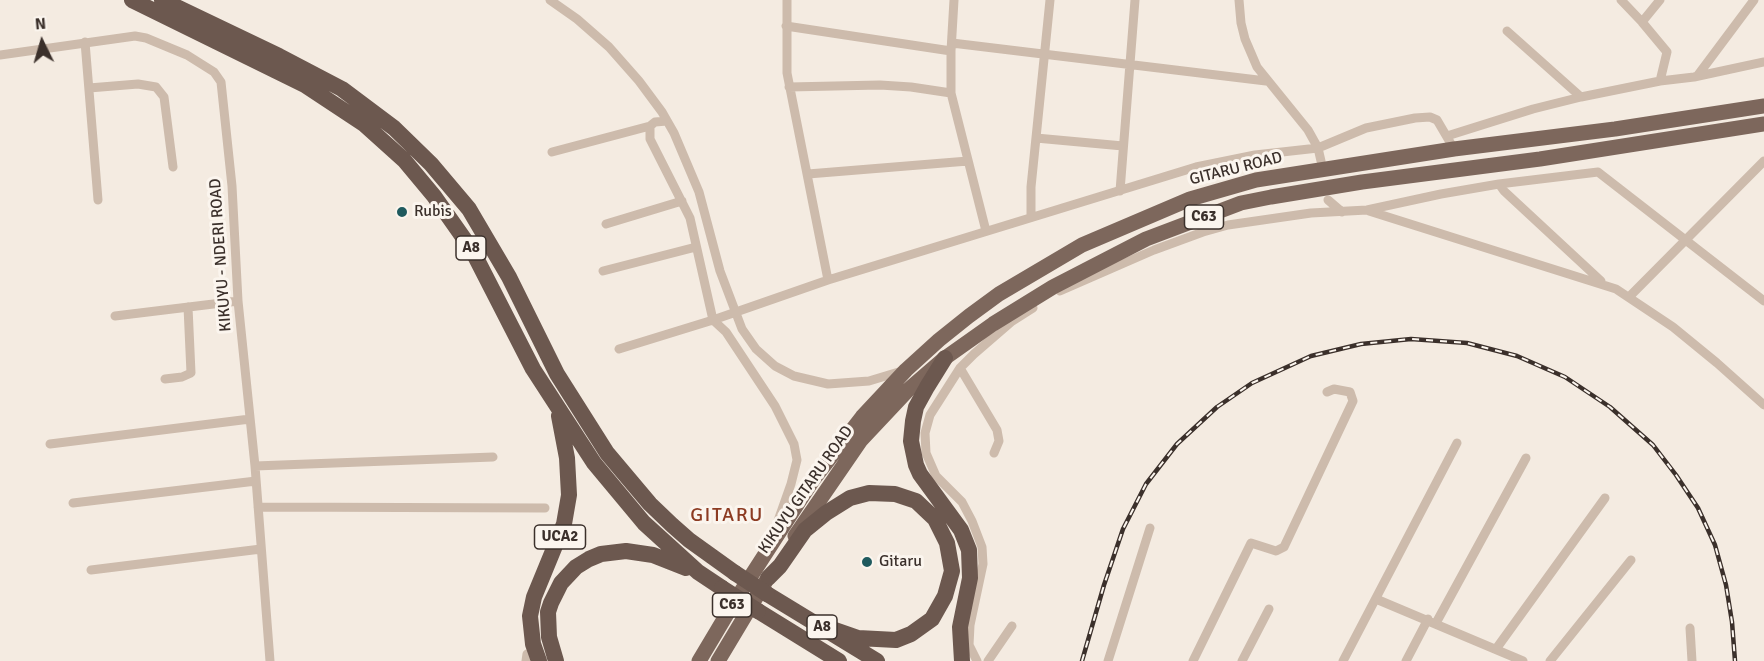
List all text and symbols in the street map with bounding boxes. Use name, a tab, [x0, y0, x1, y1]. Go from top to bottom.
north arrow	[12, 12, 72, 72]
text: N	[34, 14, 47, 35]
street label: GITARU ROAD	[1188, 148, 1284, 190]
street label: KIKUYU - NDERI ROAD	[206, 178, 236, 332]
place label: Rubis	[414, 202, 452, 222]
marker: Rubis	[395, 205, 409, 219]
road number: C63	[1184, 205, 1224, 229]
road number: A8	[456, 236, 486, 260]
street label: KIKUYU GITARU ROAD	[755, 422, 857, 558]
district label: GITARU	[690, 504, 764, 528]
road number: UCA2	[534, 525, 586, 549]
place label: Gitaru	[879, 552, 922, 572]
marker: Gitaru	[860, 555, 874, 569]
road number: C63	[712, 593, 752, 617]
road number: A8	[807, 615, 837, 639]

